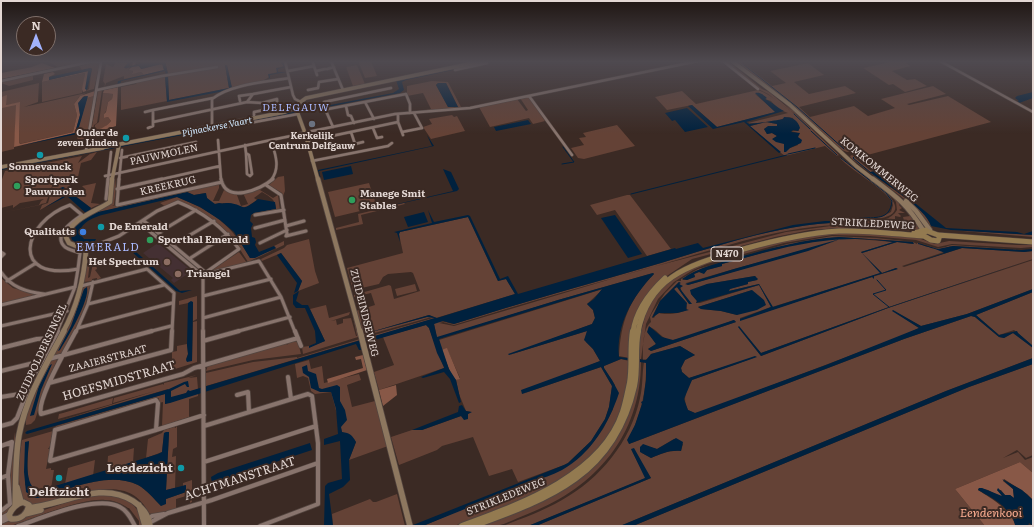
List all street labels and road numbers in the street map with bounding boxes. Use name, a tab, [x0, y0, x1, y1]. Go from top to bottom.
street label: KOMKOMMERWEG	[838, 135, 920, 205]
street label: PAUWMOLEN	[129, 142, 199, 168]
street label: KREEKRUG	[139, 174, 197, 198]
street label: STRIKLEDEWEG	[831, 216, 915, 232]
road number: N470	[711, 247, 743, 261]
street label: ZUIDEINDSEWEG	[347, 268, 381, 358]
street label: ZUIDPOLDERSINGEL	[14, 301, 70, 403]
street label: ZAAIERSTRAAT	[68, 343, 148, 375]
street label: HOEFSMIDSTRAAT	[61, 358, 177, 404]
street label: ACHTMANSTRAAT	[182, 454, 298, 504]
street label: STRIKLEDEWEG	[465, 476, 547, 518]

